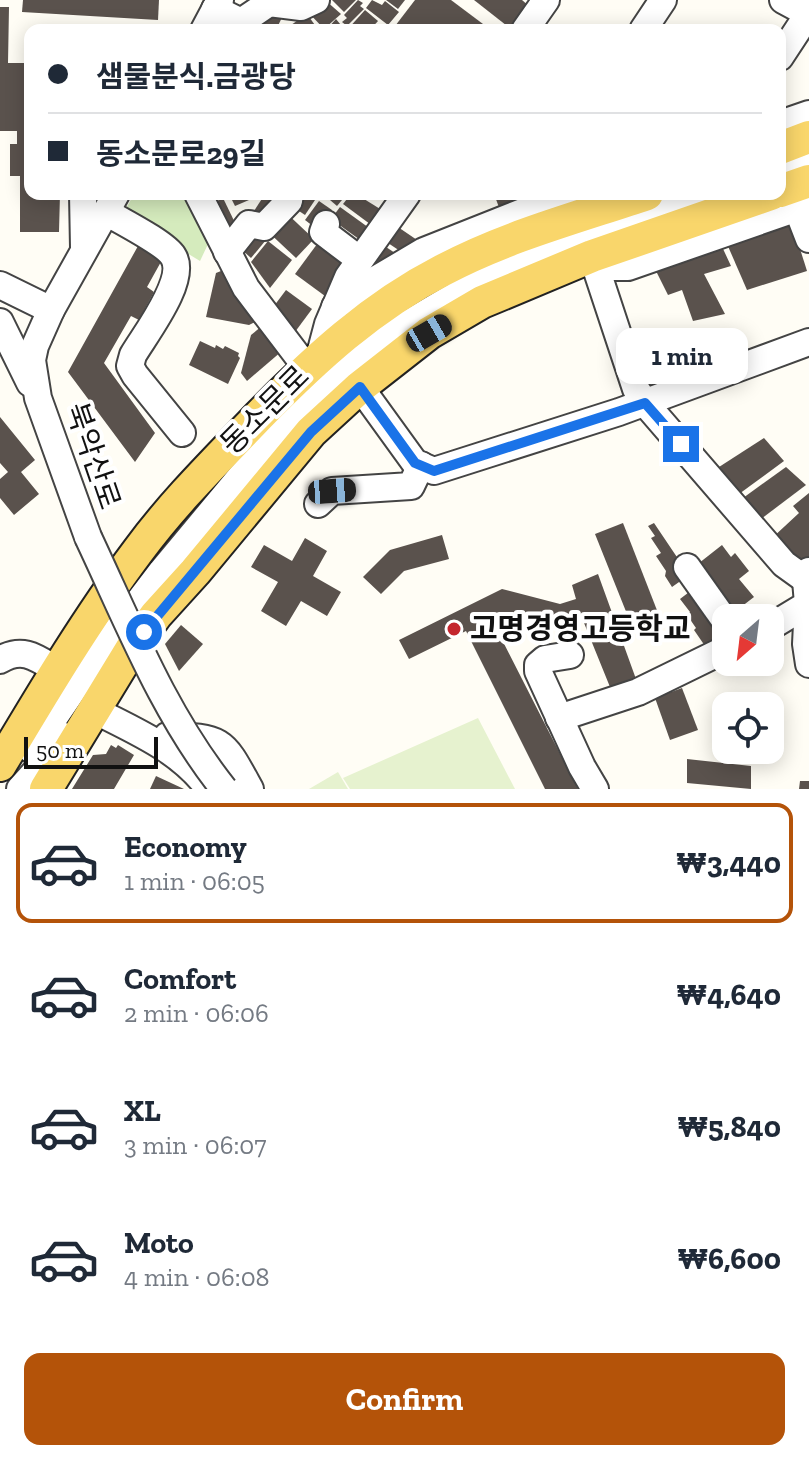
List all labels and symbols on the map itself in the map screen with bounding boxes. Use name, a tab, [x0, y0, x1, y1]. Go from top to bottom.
car	[402, 311, 456, 355]
callout: 1 min	[615, 328, 747, 384]
street label: 동소문로	[213, 358, 317, 462]
street label: 북악산로	[58, 398, 128, 514]
route end	[663, 426, 699, 462]
car	[307, 477, 357, 505]
north arrow	[712, 604, 784, 676]
place label: 고명경영고등학교	[470, 611, 691, 647]
route start	[126, 614, 162, 650]
marker: 고명경영고등학교	[445, 620, 463, 638]
scale bar	[24, 733, 158, 769]

